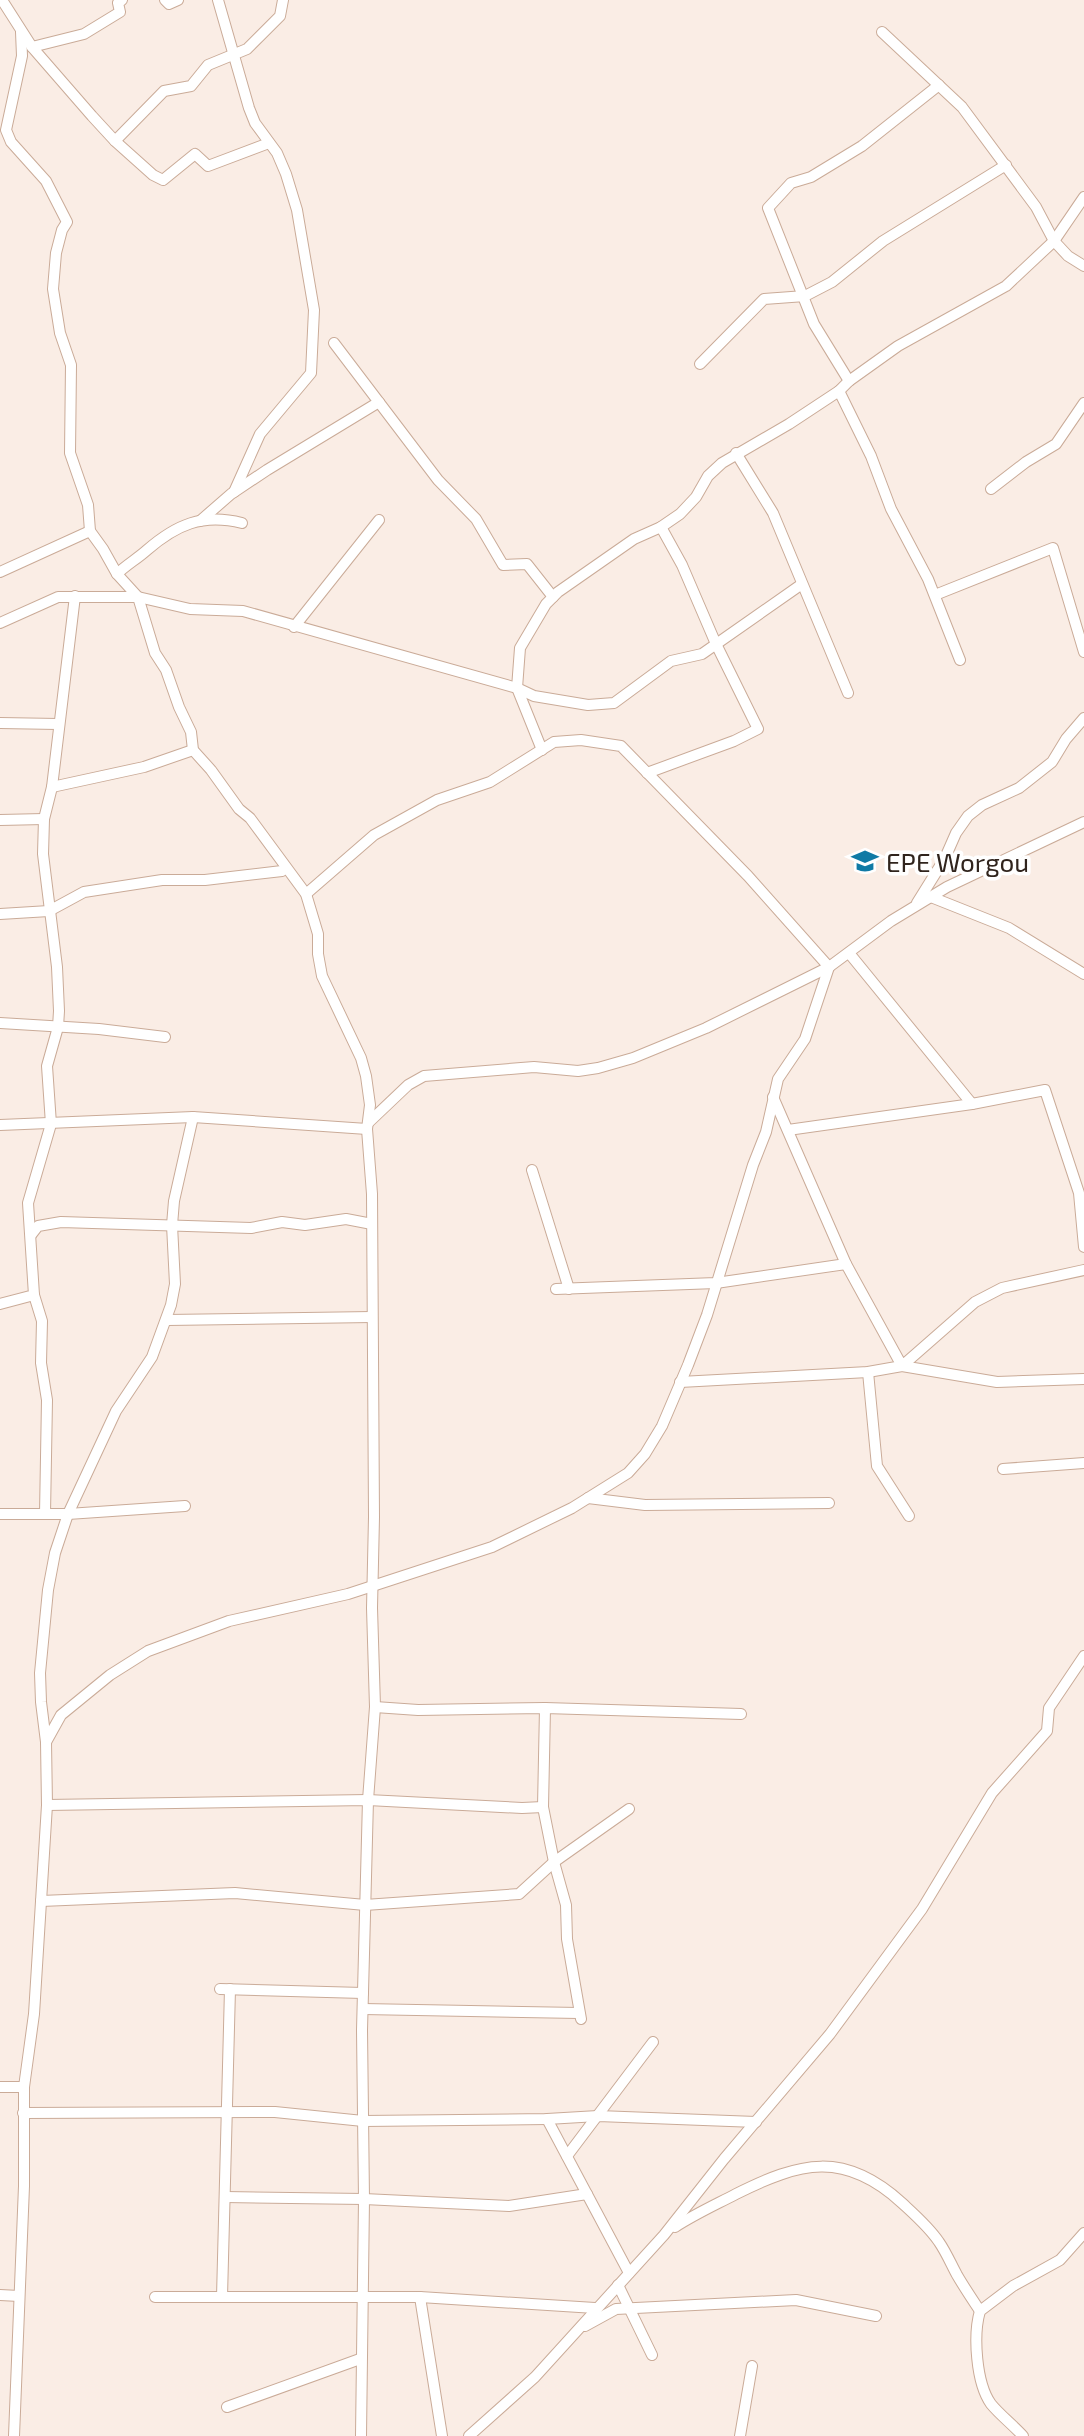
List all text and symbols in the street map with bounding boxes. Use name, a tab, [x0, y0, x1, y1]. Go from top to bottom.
school or university icon: EPE Worgou	[850, 846, 880, 876]
place label: EPE Worgou	[886, 846, 1029, 877]

